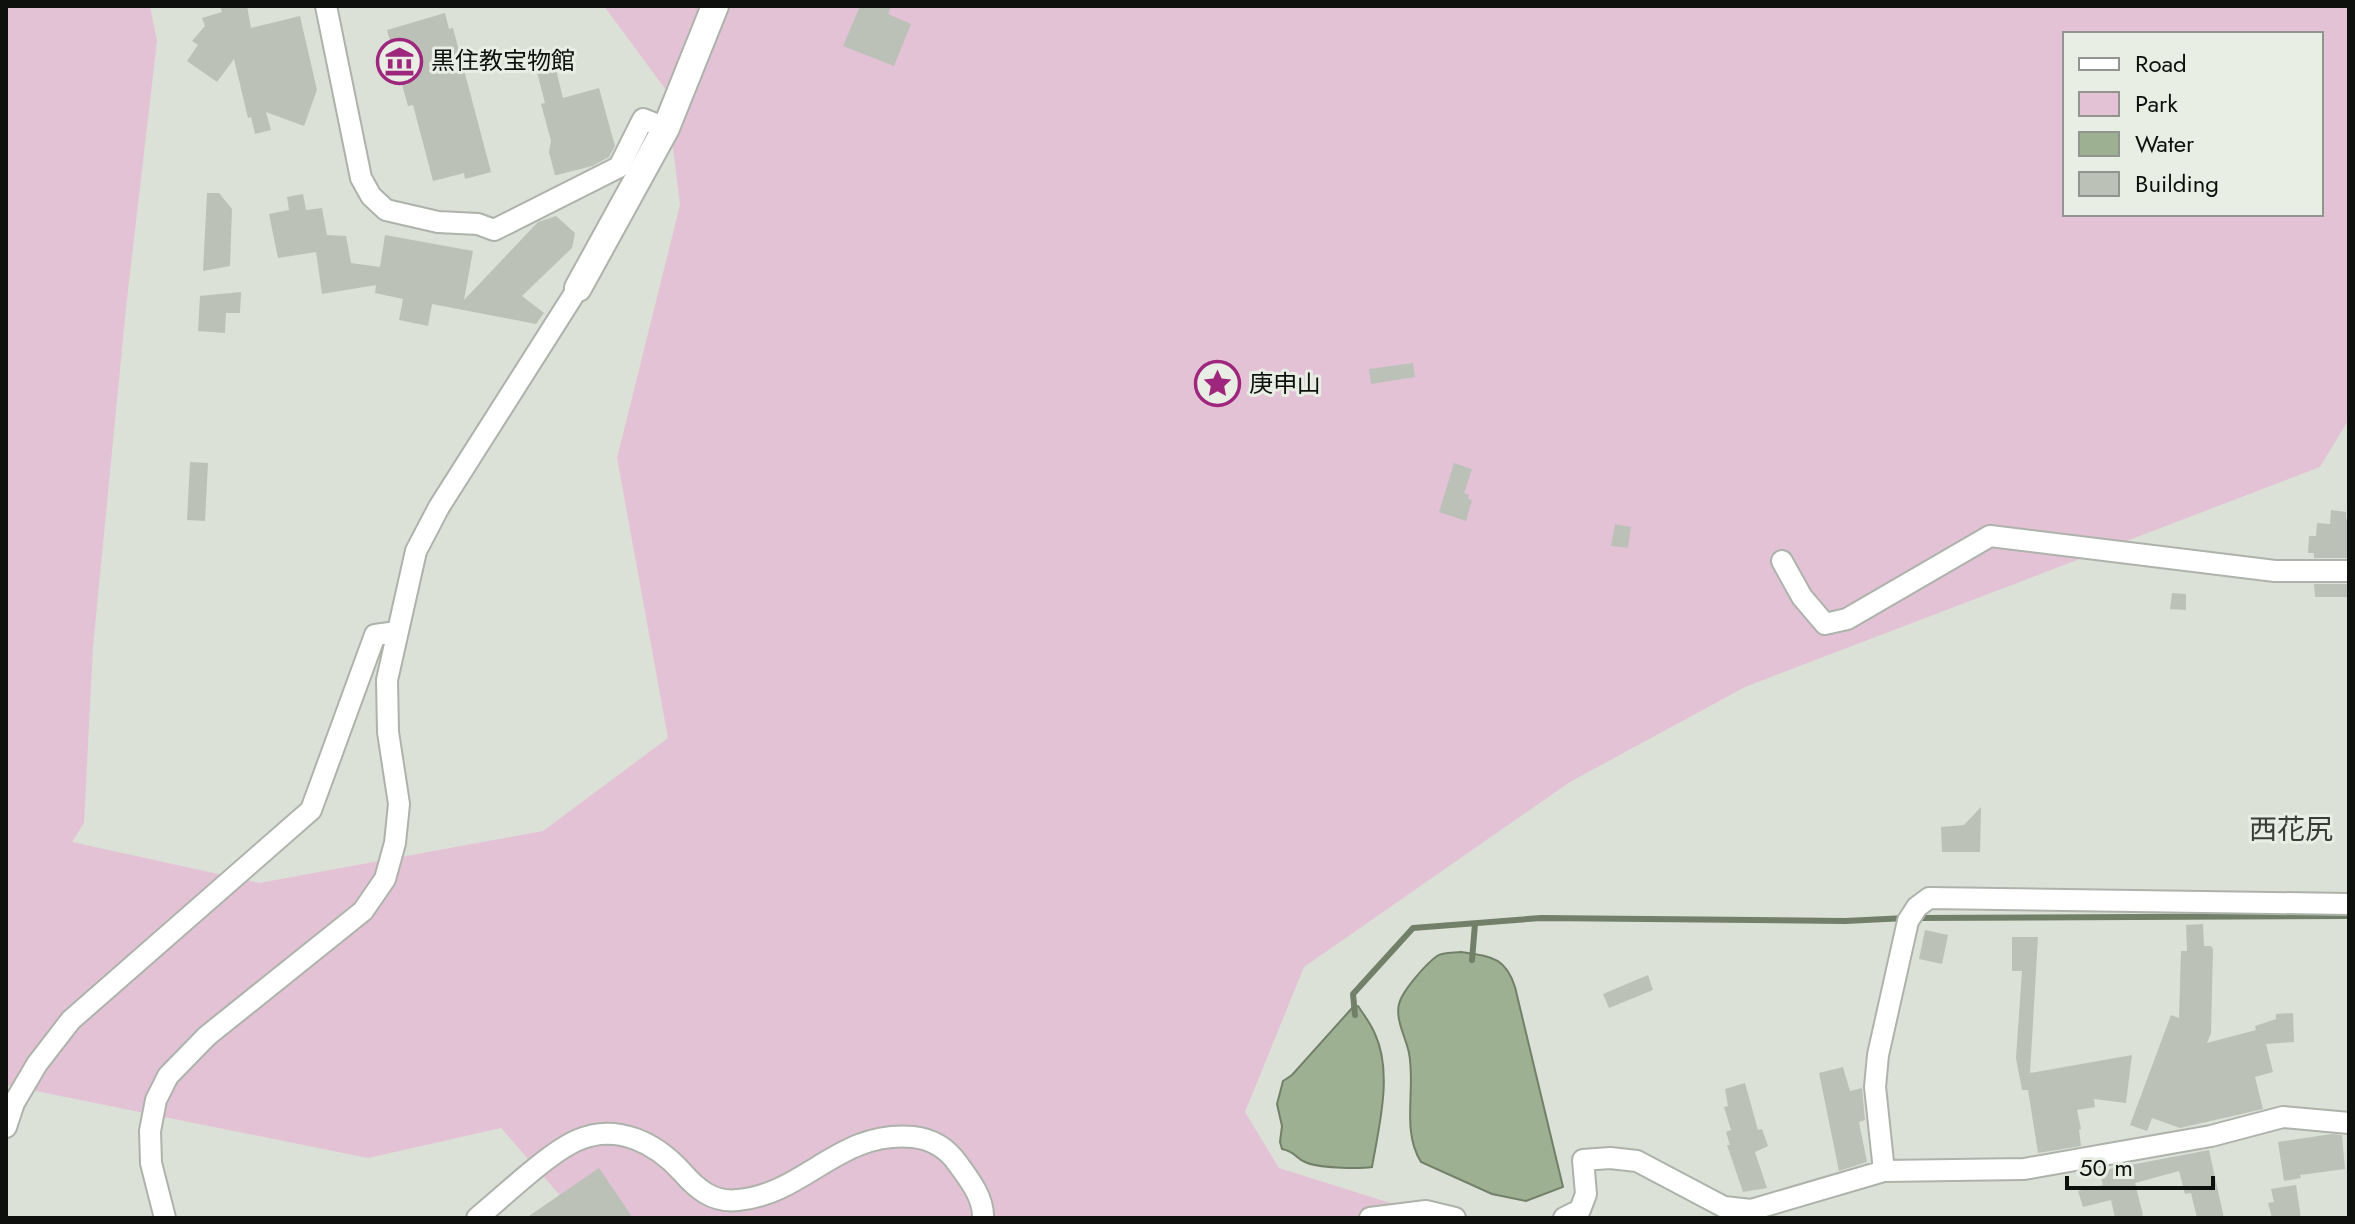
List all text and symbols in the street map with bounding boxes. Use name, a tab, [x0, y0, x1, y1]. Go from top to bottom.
legend	[2063, 32, 2323, 216]
museum icon: 黒住教宝物館	[376, 37, 424, 85]
place label: 黒住教宝物館	[431, 43, 575, 78]
text: Road	[2135, 46, 2187, 81]
text: Park	[2135, 86, 2178, 121]
text: Water	[2135, 126, 2195, 161]
text: Building	[2135, 166, 2219, 201]
place icon: 庚申山	[1194, 360, 1242, 408]
place label: 庚申山	[1249, 366, 1321, 401]
district label: 西花尻	[2249, 809, 2333, 850]
scale bar	[2067, 1140, 2213, 1190]
text: 50 m	[2079, 1150, 2133, 1185]

